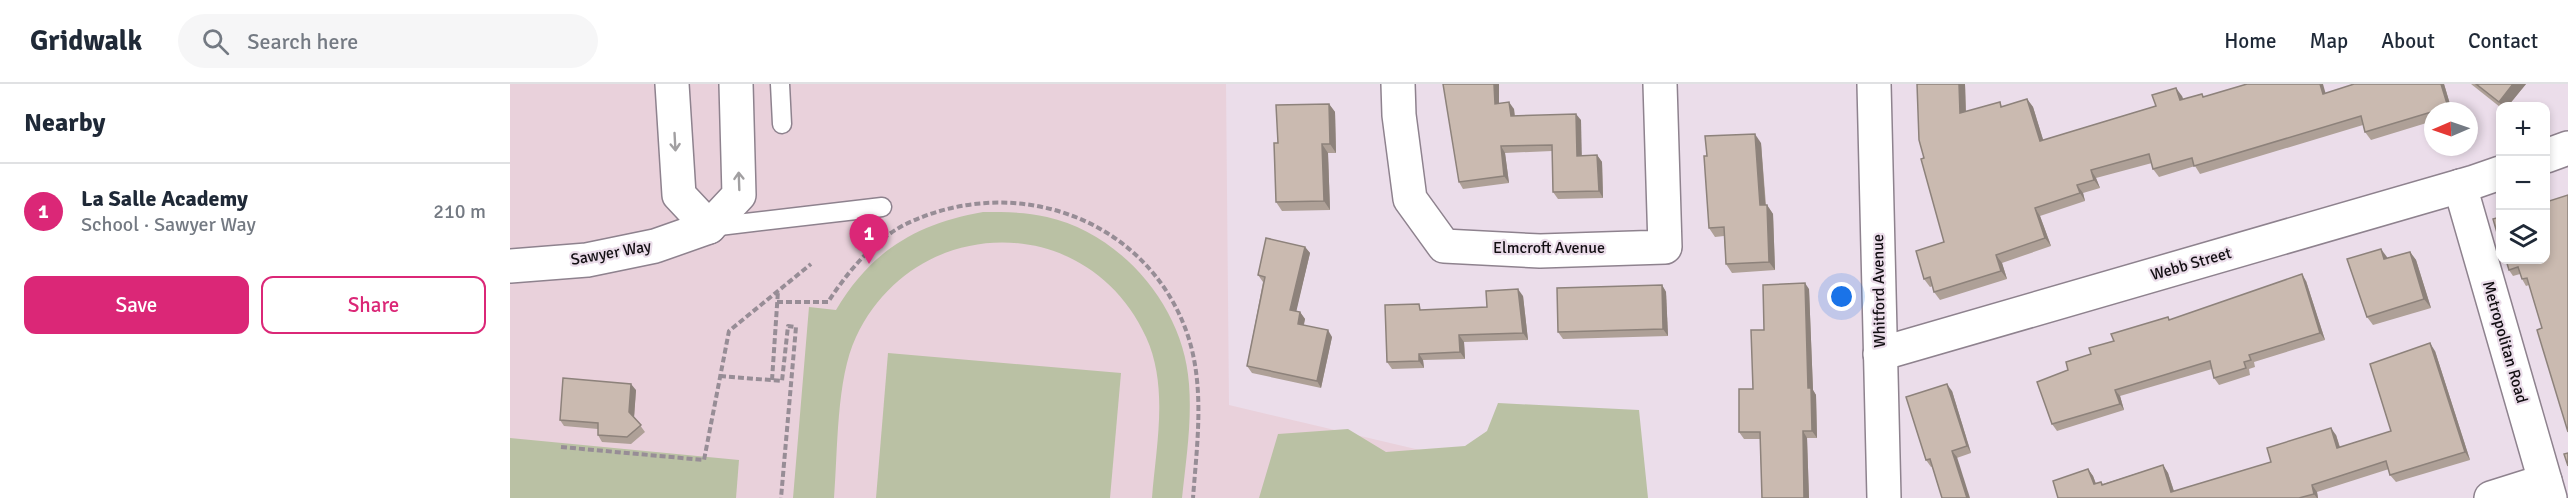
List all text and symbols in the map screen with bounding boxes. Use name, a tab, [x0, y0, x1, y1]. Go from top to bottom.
search box	[178, 14, 598, 68]
text: Gridwalk	[30, 24, 142, 58]
icon: search	[199, 25, 232, 58]
text: Search here	[247, 28, 358, 55]
text: Home	[2224, 28, 2277, 54]
text: Map	[2310, 28, 2348, 54]
text: About	[2381, 28, 2435, 54]
text: Contact	[2468, 28, 2538, 54]
north arrow	[2424, 102, 2478, 156]
map controls	[2496, 102, 2550, 264]
button: +	[2496, 102, 2550, 156]
text: Nearby	[24, 107, 105, 139]
one-way arrow	[670, 132, 681, 152]
button: −	[2496, 156, 2550, 210]
one-way arrow	[733, 171, 745, 191]
text: La Salle Academy	[81, 185, 248, 212]
text: 1	[38, 199, 49, 224]
text: 210 m	[433, 199, 486, 224]
button: layers	[2496, 210, 2550, 264]
text: School · Sawyer Way	[81, 212, 256, 237]
pin: 1	[850, 214, 888, 264]
street label: Whitford Avenue	[1868, 234, 1890, 348]
street label: Sawyer Way	[569, 236, 653, 270]
street label: Elmcroft Avenue	[1493, 238, 1605, 258]
street label: Webb Street	[2148, 243, 2234, 285]
button: Save	[24, 276, 249, 334]
button: Share	[261, 276, 486, 334]
street label: Metropolitan Road	[2478, 279, 2532, 405]
your location	[1827, 282, 1856, 311]

